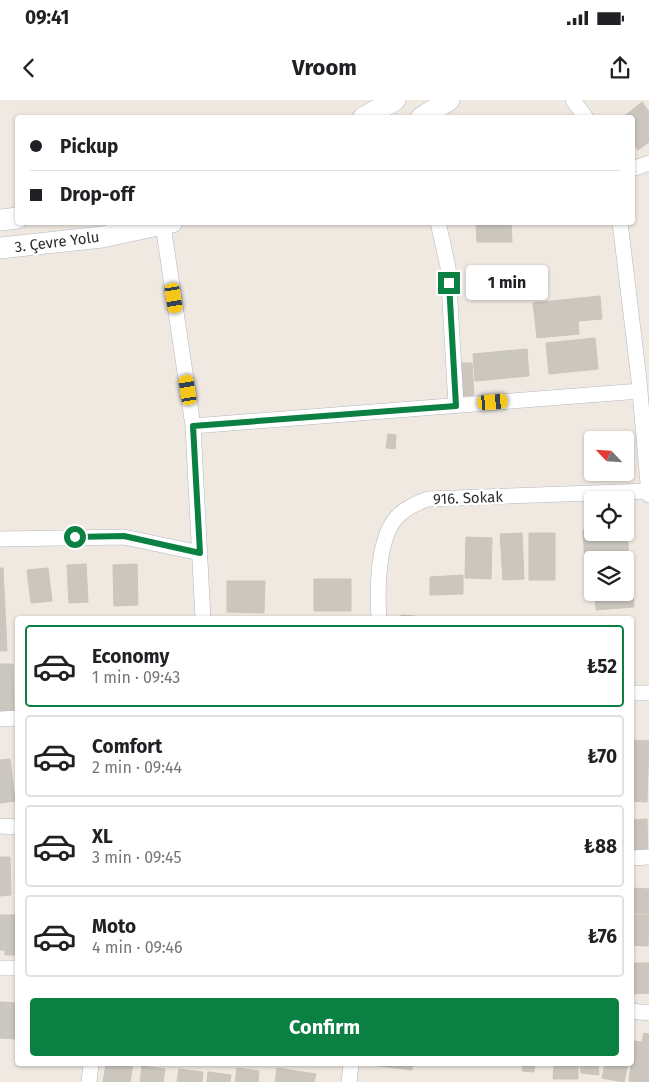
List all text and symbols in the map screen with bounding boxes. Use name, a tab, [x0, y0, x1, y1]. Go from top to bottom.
text: 09:41	[25, 6, 69, 29]
icon: back	[15, 54, 43, 82]
text: Vroom	[292, 54, 357, 81]
icon: share	[606, 54, 634, 82]
text: Pickup	[60, 135, 118, 158]
text: Drop-off	[60, 183, 134, 206]
street label: 3. Çevre Yolu	[14, 228, 100, 256]
callout: 1 min	[466, 266, 549, 300]
route end	[438, 272, 460, 294]
text: 1 min	[488, 273, 526, 292]
car	[164, 282, 183, 314]
car	[178, 374, 197, 406]
car	[477, 393, 508, 411]
north arrow	[584, 431, 634, 481]
map controls	[584, 431, 634, 601]
street label: 916. Sokak	[433, 488, 504, 508]
button: locate	[584, 491, 634, 541]
route start	[64, 526, 86, 548]
button: layers	[584, 551, 634, 601]
icon: car	[32, 644, 77, 689]
text: Economy	[92, 645, 169, 668]
text: ₺52	[587, 655, 617, 678]
text: 1 min · 09:43	[92, 668, 180, 687]
icon: car	[32, 734, 77, 779]
text: Comfort	[92, 735, 162, 758]
text: ₺70	[587, 745, 617, 768]
text: 2 min · 09:44	[92, 758, 182, 777]
icon: car	[32, 824, 77, 869]
text: XL	[92, 825, 113, 848]
text: ₺88	[584, 835, 617, 858]
text: 3 min · 09:45	[92, 848, 181, 867]
icon: car	[32, 914, 77, 959]
text: Moto	[92, 915, 136, 938]
text: ₺76	[588, 925, 617, 948]
text: 4 min · 09:46	[92, 938, 183, 957]
button: Confirm	[30, 998, 619, 1056]

